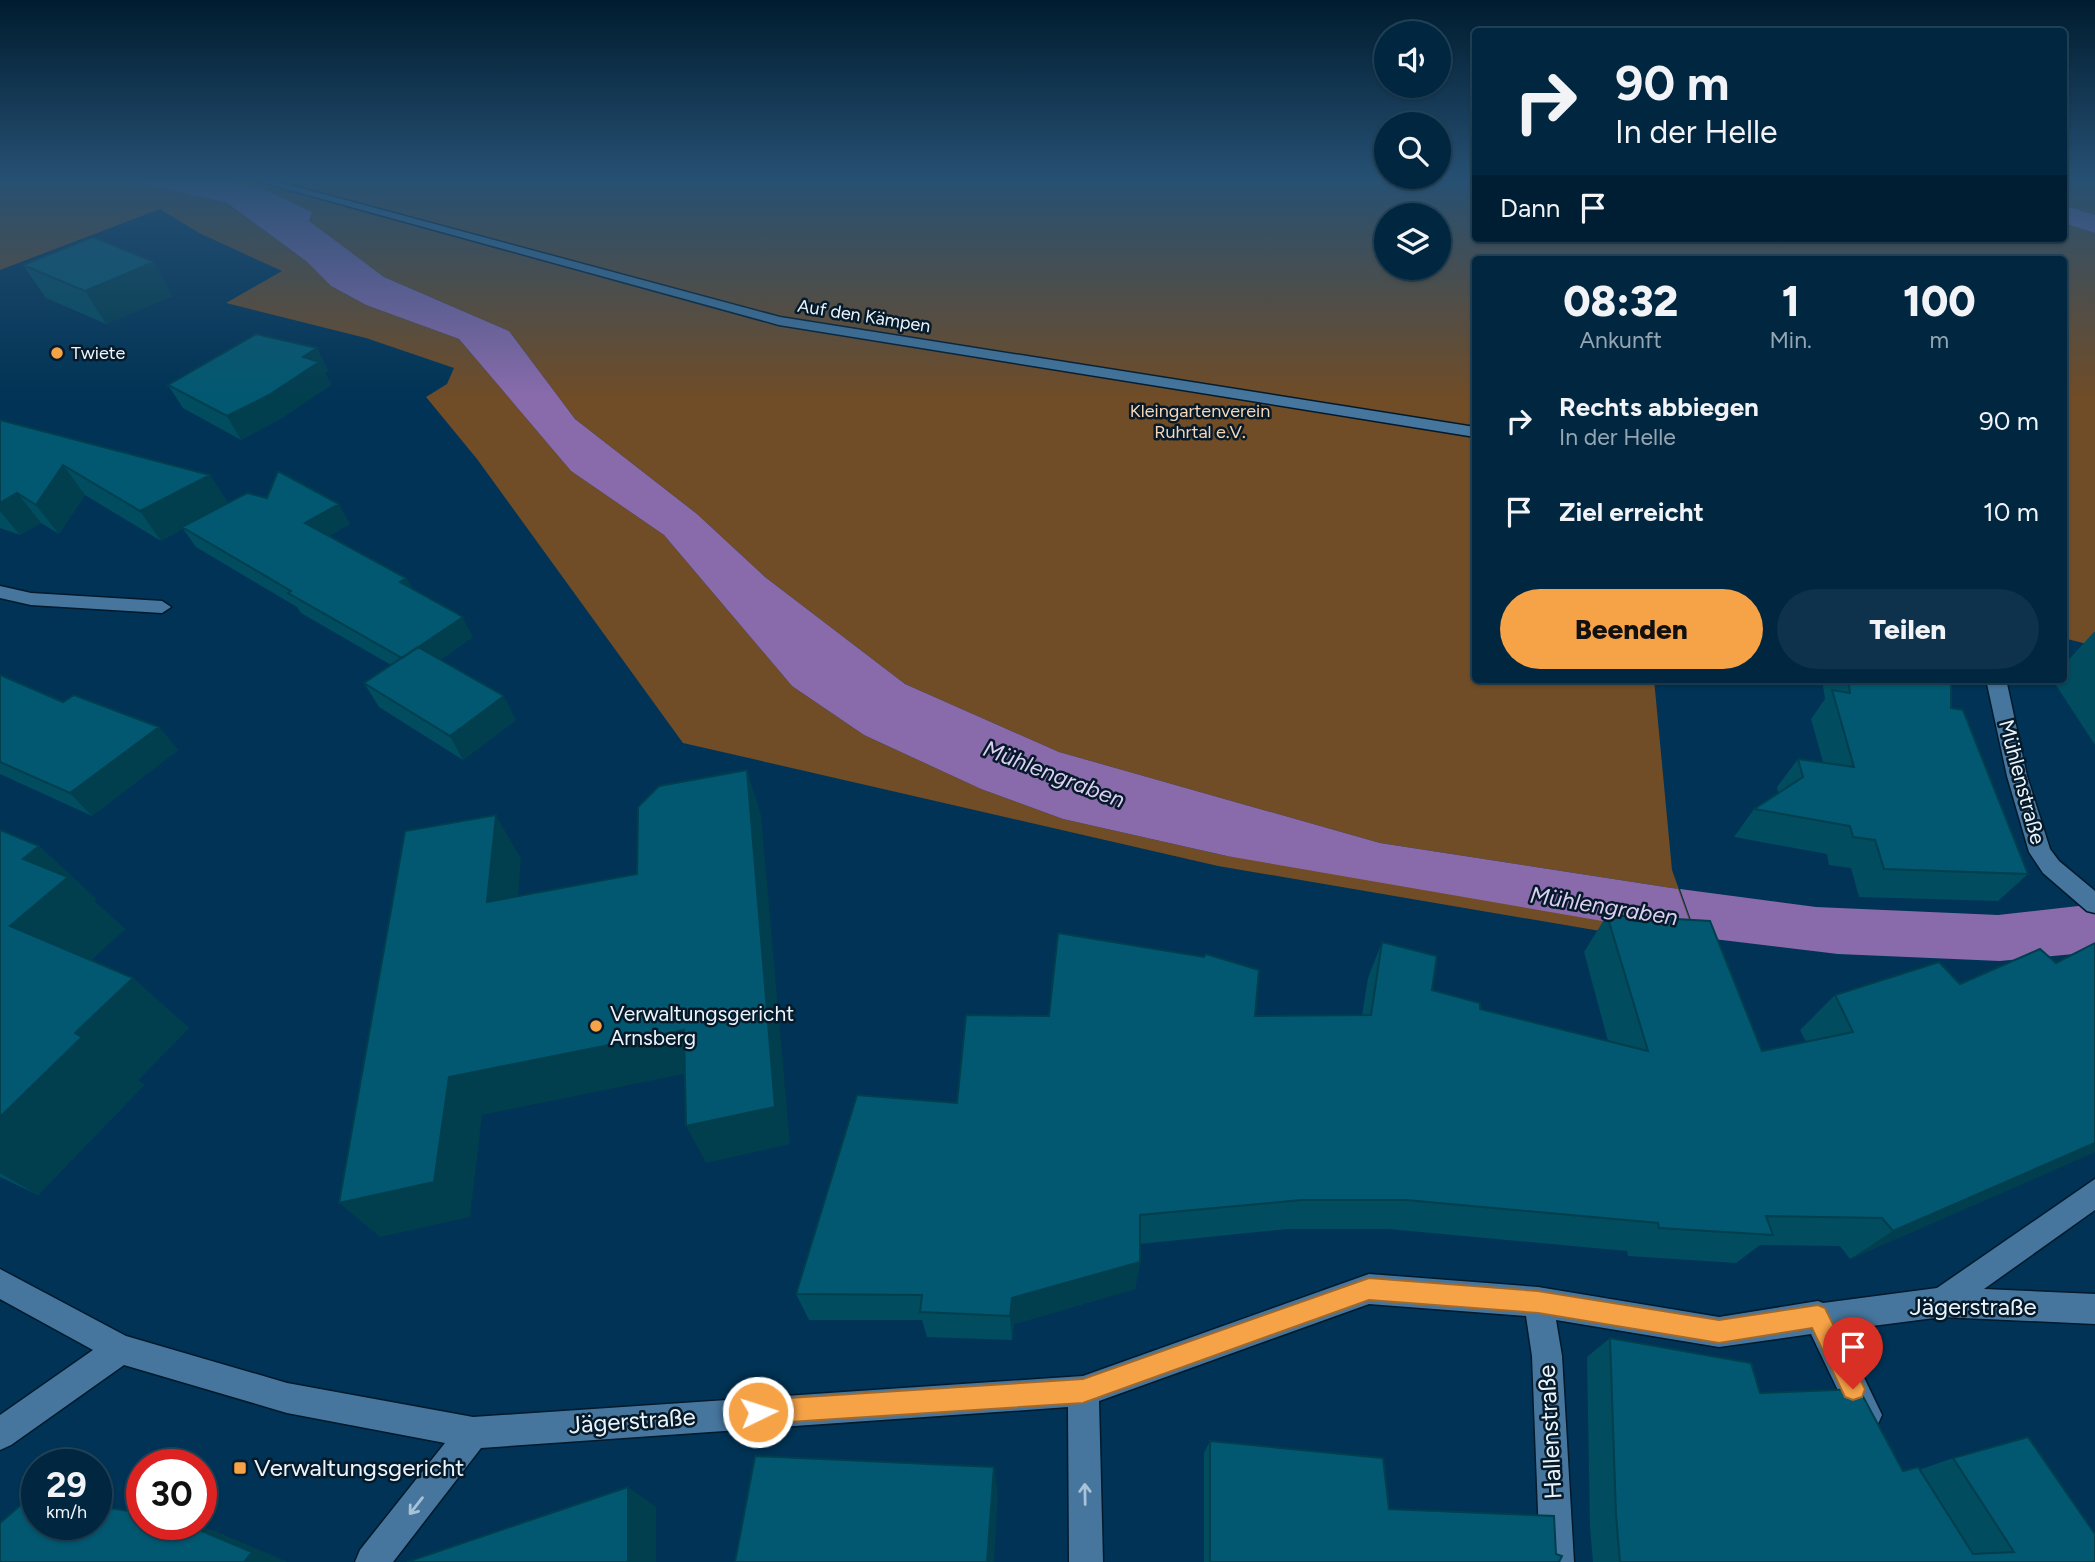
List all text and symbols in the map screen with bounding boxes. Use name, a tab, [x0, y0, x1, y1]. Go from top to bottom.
map controls	[1374, 21, 1451, 280]
button: sound	[1374, 21, 1451, 98]
text: 90 m	[1615, 53, 1730, 112]
icon: right	[1500, 56, 1591, 147]
button: search	[1374, 112, 1451, 189]
text: In der Helle	[1615, 113, 1777, 151]
icon: arrive	[1574, 189, 1612, 227]
text: Dann	[1500, 192, 1560, 224]
button: layers	[1374, 203, 1451, 280]
text: 08:32	[1563, 276, 1678, 327]
text: 1	[1782, 276, 1800, 327]
text: 100	[1903, 276, 1976, 327]
street label: Auf den Kämpen	[796, 295, 932, 337]
text: Ankunft	[1579, 326, 1662, 354]
text: Min.	[1769, 326, 1812, 354]
text: m	[1930, 326, 1949, 354]
place label: Twiete	[71, 342, 126, 364]
marker: Twiete	[49, 345, 65, 361]
text: Rechts abbiegen	[1559, 391, 1759, 423]
park label: Kleingartenverein Ruhrtal e.V.	[1130, 400, 1270, 443]
icon: right	[1500, 402, 1538, 440]
text: 90 m	[1979, 405, 2039, 437]
text: In der Helle	[1559, 423, 1676, 451]
icon: arrive	[1500, 493, 1538, 531]
text: Ziel erreicht	[1559, 496, 1704, 528]
text: 10 m	[1983, 496, 2039, 528]
button: Beenden	[1500, 589, 1763, 669]
button: Teilen	[1777, 589, 2039, 669]
street label: Mühlenstraße	[1994, 717, 2051, 847]
water label: Mühlengraben	[979, 734, 1129, 814]
water label: Mühlengraben	[1528, 880, 1680, 932]
place label: Verwaltungsgericht Arnsberg	[610, 1001, 794, 1050]
marker: Verwaltungsgericht Arnsberg	[588, 1018, 604, 1034]
street label: Jägerstraße	[1909, 1292, 2037, 1321]
pin	[1823, 1317, 1883, 1389]
icon: arrive	[1834, 1328, 1872, 1366]
street label: Hallenstraße	[1531, 1364, 1568, 1500]
position arrow	[721, 1375, 795, 1449]
street label: Jägerstraße	[568, 1402, 696, 1439]
speed limit sign: 30	[126, 1449, 217, 1540]
place label: Verwaltungsgericht	[254, 1453, 464, 1482]
marker: Verwaltungsgericht	[232, 1460, 248, 1476]
text: 29	[46, 1464, 87, 1506]
one-way arrow	[1078, 1483, 1092, 1506]
one-way arrow	[408, 1496, 423, 1515]
text: km/h	[46, 1501, 87, 1523]

